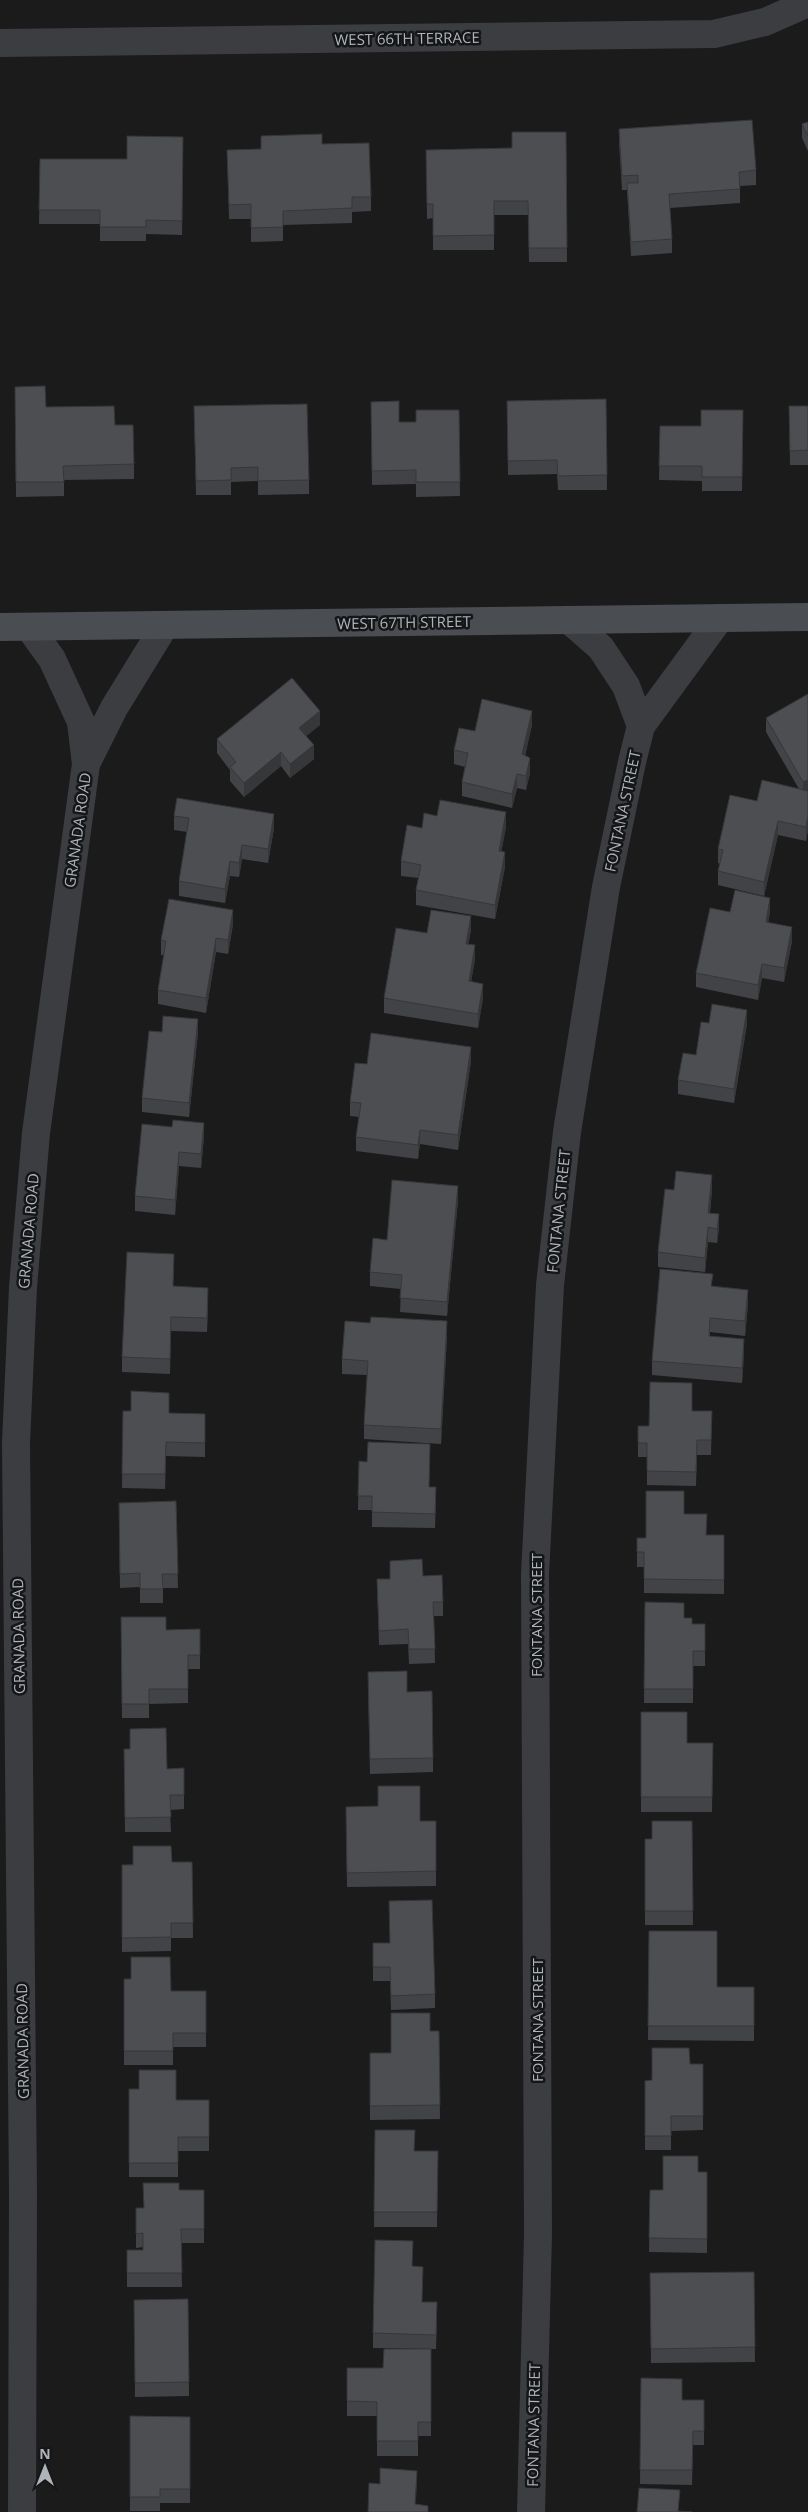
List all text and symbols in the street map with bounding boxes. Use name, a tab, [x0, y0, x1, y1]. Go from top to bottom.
street label: WEST 66TH TERRACE	[334, 27, 480, 49]
street label: WEST 67TH STREET	[337, 611, 472, 633]
street label: FONTANA STREET	[599, 748, 645, 874]
street label: GRANADA ROAD	[59, 771, 95, 889]
street label: FONTANA STREET	[542, 1148, 574, 1274]
street label: GRANADA ROAD	[13, 1172, 43, 1290]
street label: FONTANA STREET	[526, 1552, 546, 1677]
street label: GRANADA ROAD	[7, 1578, 29, 1694]
street label: FONTANA STREET	[527, 1957, 547, 2082]
street label: GRANADA ROAD	[11, 1983, 33, 2099]
street label: FONTANA STREET	[522, 2362, 544, 2487]
north arrow	[20, 2442, 70, 2492]
text: N	[39, 2444, 51, 2463]

